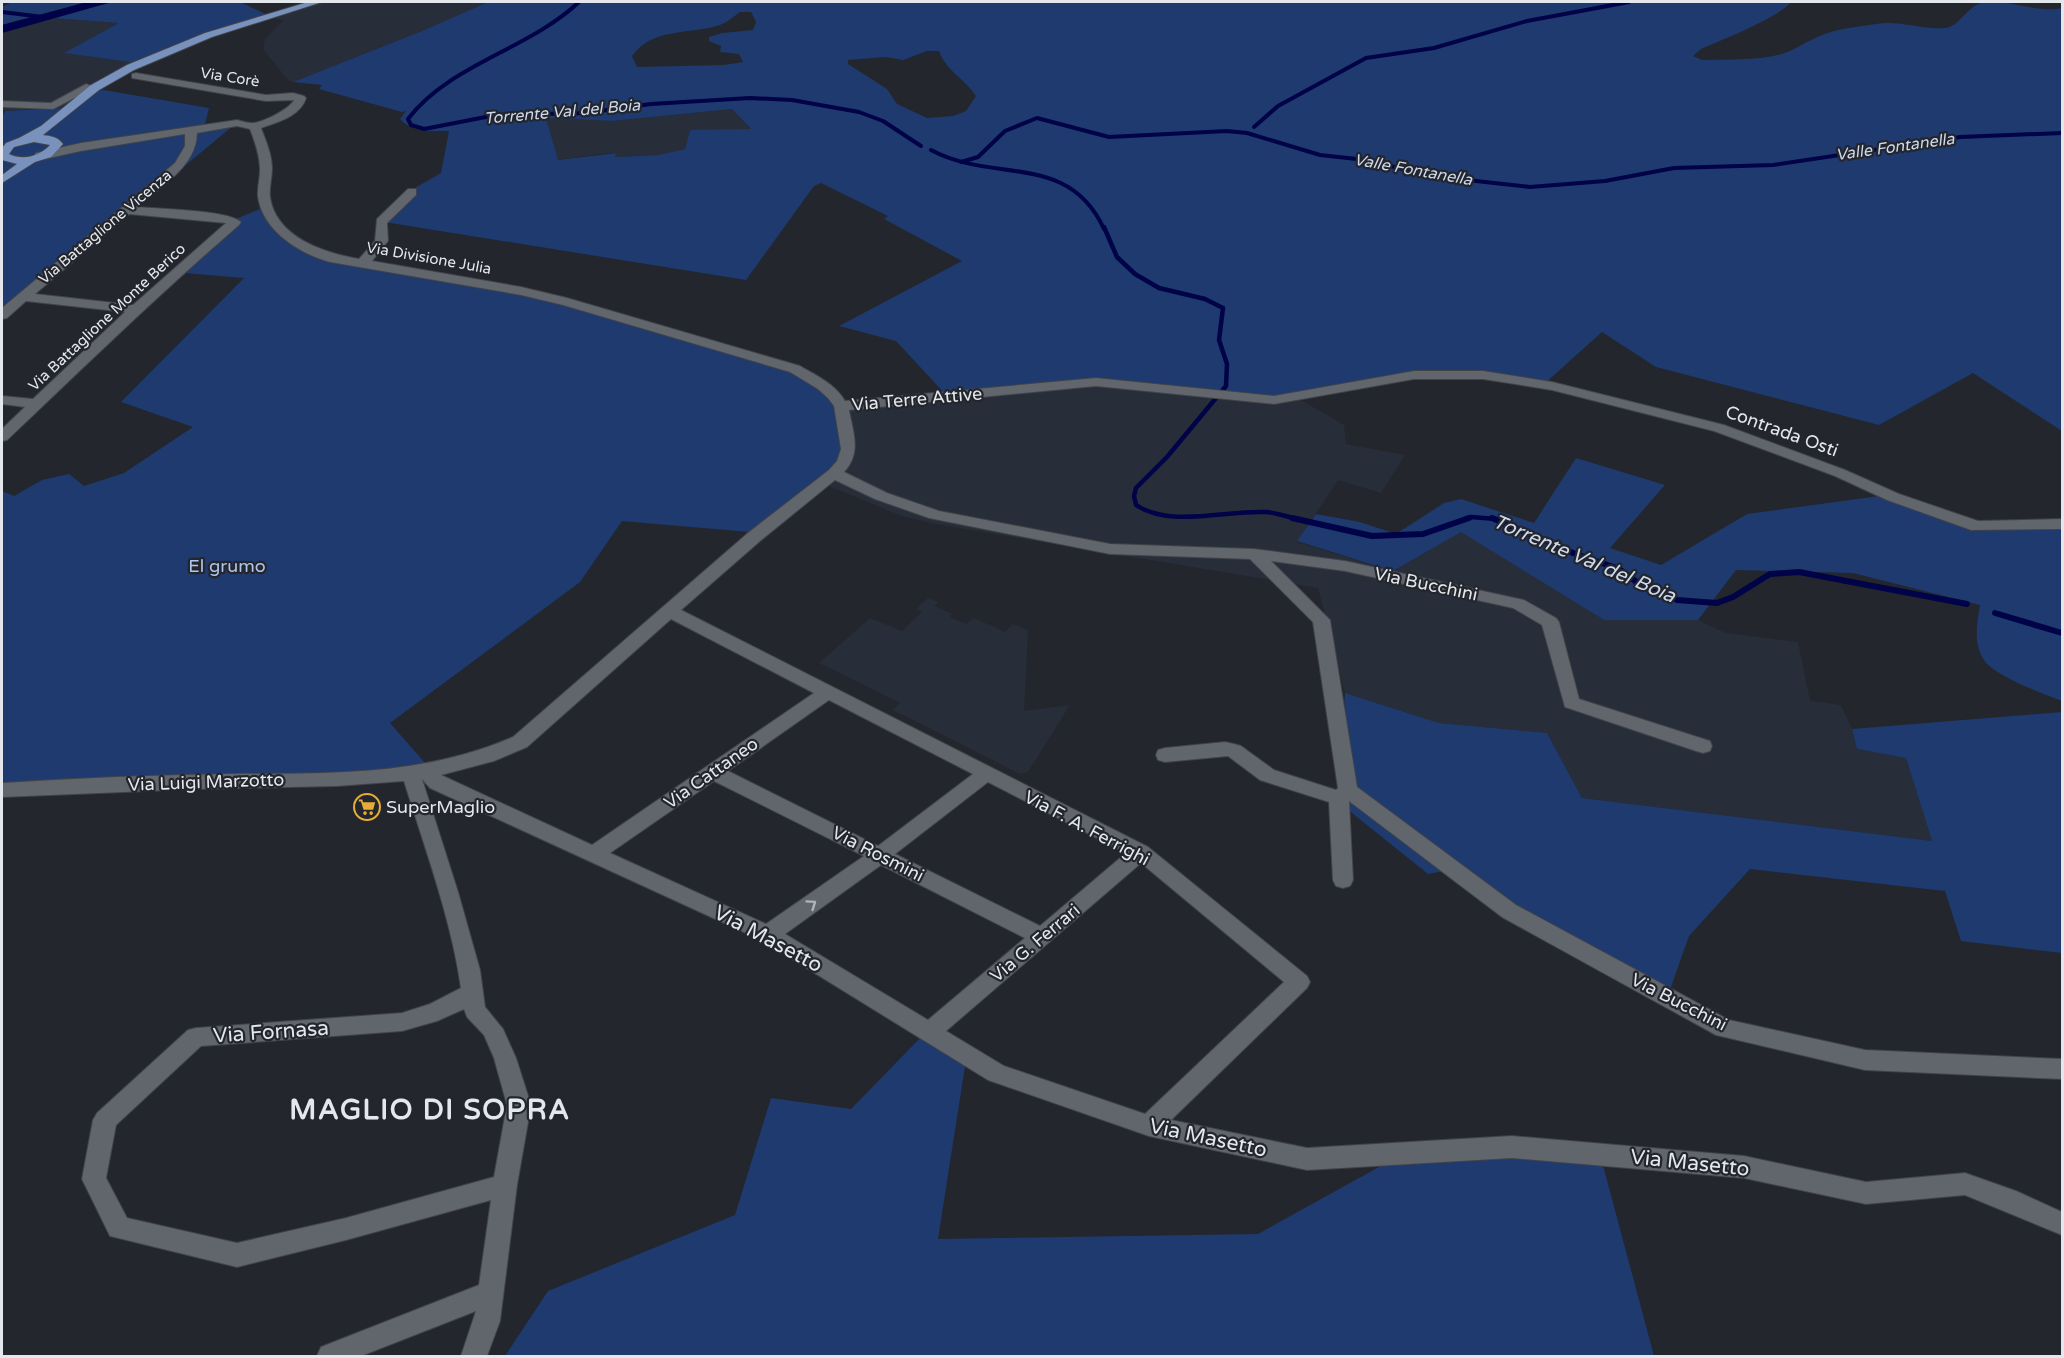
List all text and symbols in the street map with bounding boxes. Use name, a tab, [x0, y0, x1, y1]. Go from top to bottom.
street label: Via Corè	[199, 63, 261, 91]
water label: Torrente Val del Boia	[483, 95, 642, 129]
water label: Valle Fontanella	[1834, 129, 1957, 165]
water label: Valle Fontanella	[1352, 150, 1475, 190]
street label: Via Battaglione Vicenza	[35, 166, 175, 288]
street label: Via Divisione Julia	[365, 238, 493, 278]
street label: Via Battaglione Monte Berico	[25, 239, 189, 395]
street label: Via Terre Attive	[851, 382, 983, 416]
street label: Contrada Osti	[1723, 400, 1841, 462]
water label: Torrente Val del Boia	[1489, 510, 1680, 609]
park label: El grumo	[188, 555, 266, 577]
street label: Via Bucchini	[1372, 562, 1480, 606]
street label: Via Cattaneo	[660, 732, 762, 814]
street label: Via Luigi Marzotto	[127, 768, 285, 796]
street label: Via F. A. Ferrighi	[1021, 786, 1153, 870]
supermarket icon: SuperMaglio	[352, 792, 382, 822]
place label: SuperMaglio	[386, 796, 495, 818]
street label: Via Rosmini	[828, 821, 928, 887]
street label: Via G. Ferrari	[986, 899, 1084, 987]
street label: Via Masetto	[709, 900, 827, 978]
one-way arrow	[805, 900, 816, 911]
street label: Via Bucchini	[1627, 968, 1731, 1036]
street label: Via Fornasa	[212, 1015, 330, 1049]
district label: MAGLIO DI SOPRA	[289, 1093, 571, 1127]
street label: Via Masetto	[1147, 1113, 1269, 1163]
street label: Via Masetto	[1629, 1144, 1751, 1182]

